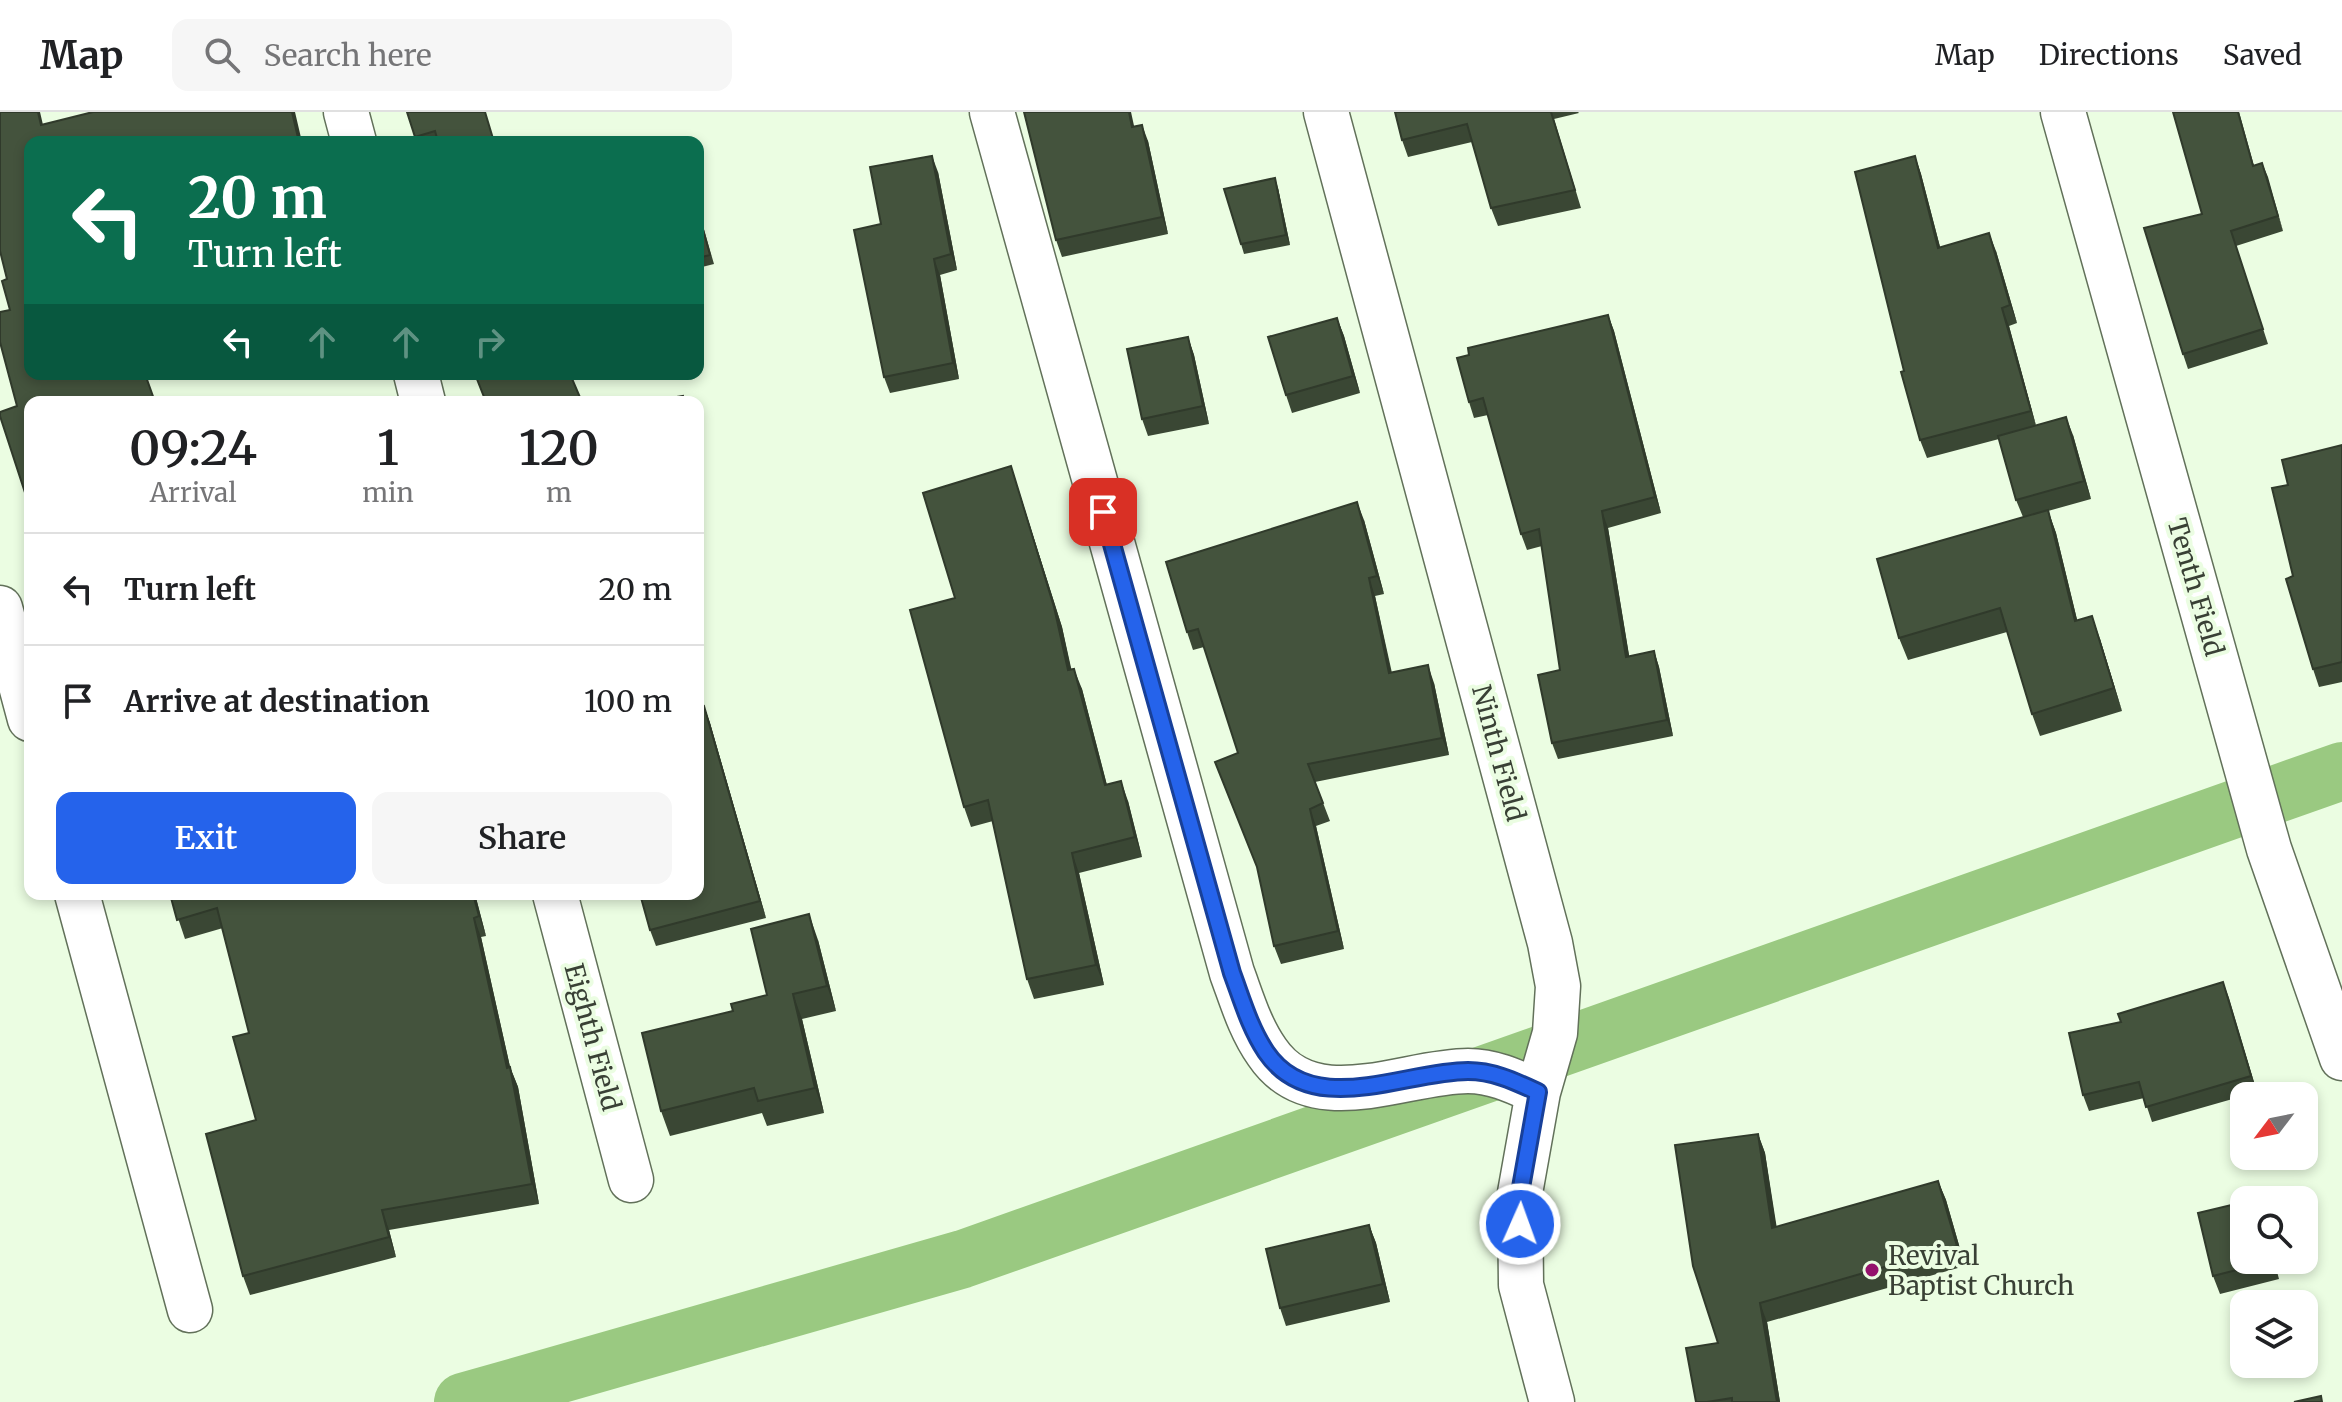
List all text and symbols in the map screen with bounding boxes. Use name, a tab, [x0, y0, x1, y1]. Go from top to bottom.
search box	[172, 19, 732, 91]
text: Map	[40, 32, 124, 79]
icon: search	[200, 33, 244, 77]
text: Search here	[264, 36, 432, 74]
text: Map	[1935, 37, 1995, 73]
text: Directions	[2039, 37, 2179, 73]
text: Saved	[2223, 37, 2302, 73]
text: 20 m	[188, 163, 327, 233]
icon: left	[56, 168, 160, 272]
text: Turn left	[188, 232, 342, 277]
icon: left	[216, 320, 260, 364]
icon: ahead	[300, 320, 344, 364]
icon: ahead	[384, 320, 428, 364]
icon: right	[468, 320, 512, 364]
text: 09:24	[129, 418, 257, 478]
text: 1	[377, 418, 399, 478]
text: 120	[519, 418, 599, 478]
text: Arrival	[150, 476, 237, 509]
text: min	[362, 476, 414, 509]
text: m	[546, 476, 572, 509]
pin	[1069, 478, 1137, 546]
icon: arrive	[1081, 490, 1125, 534]
street label: Tenth Field	[2161, 514, 2232, 660]
icon: left	[56, 567, 100, 611]
text: Turn left	[124, 570, 256, 608]
text: 20 m	[599, 570, 672, 608]
icon: arrive	[56, 679, 100, 723]
street label: Ninth Field	[1465, 681, 1533, 825]
text: Arrive at destination	[124, 682, 430, 720]
text: 100 m	[584, 682, 672, 720]
button: Exit	[56, 792, 356, 884]
button: Share	[372, 792, 672, 884]
street label: Eighth Field	[558, 960, 629, 1115]
north arrow	[2230, 1082, 2318, 1170]
map controls	[2230, 1082, 2318, 1378]
position arrow	[1478, 1182, 1562, 1266]
button: search	[2230, 1186, 2318, 1274]
place label: Revival Baptist Church	[1888, 1239, 2074, 1302]
marker: Revival Baptist Church	[1863, 1261, 1881, 1279]
button: layers	[2230, 1290, 2318, 1378]

